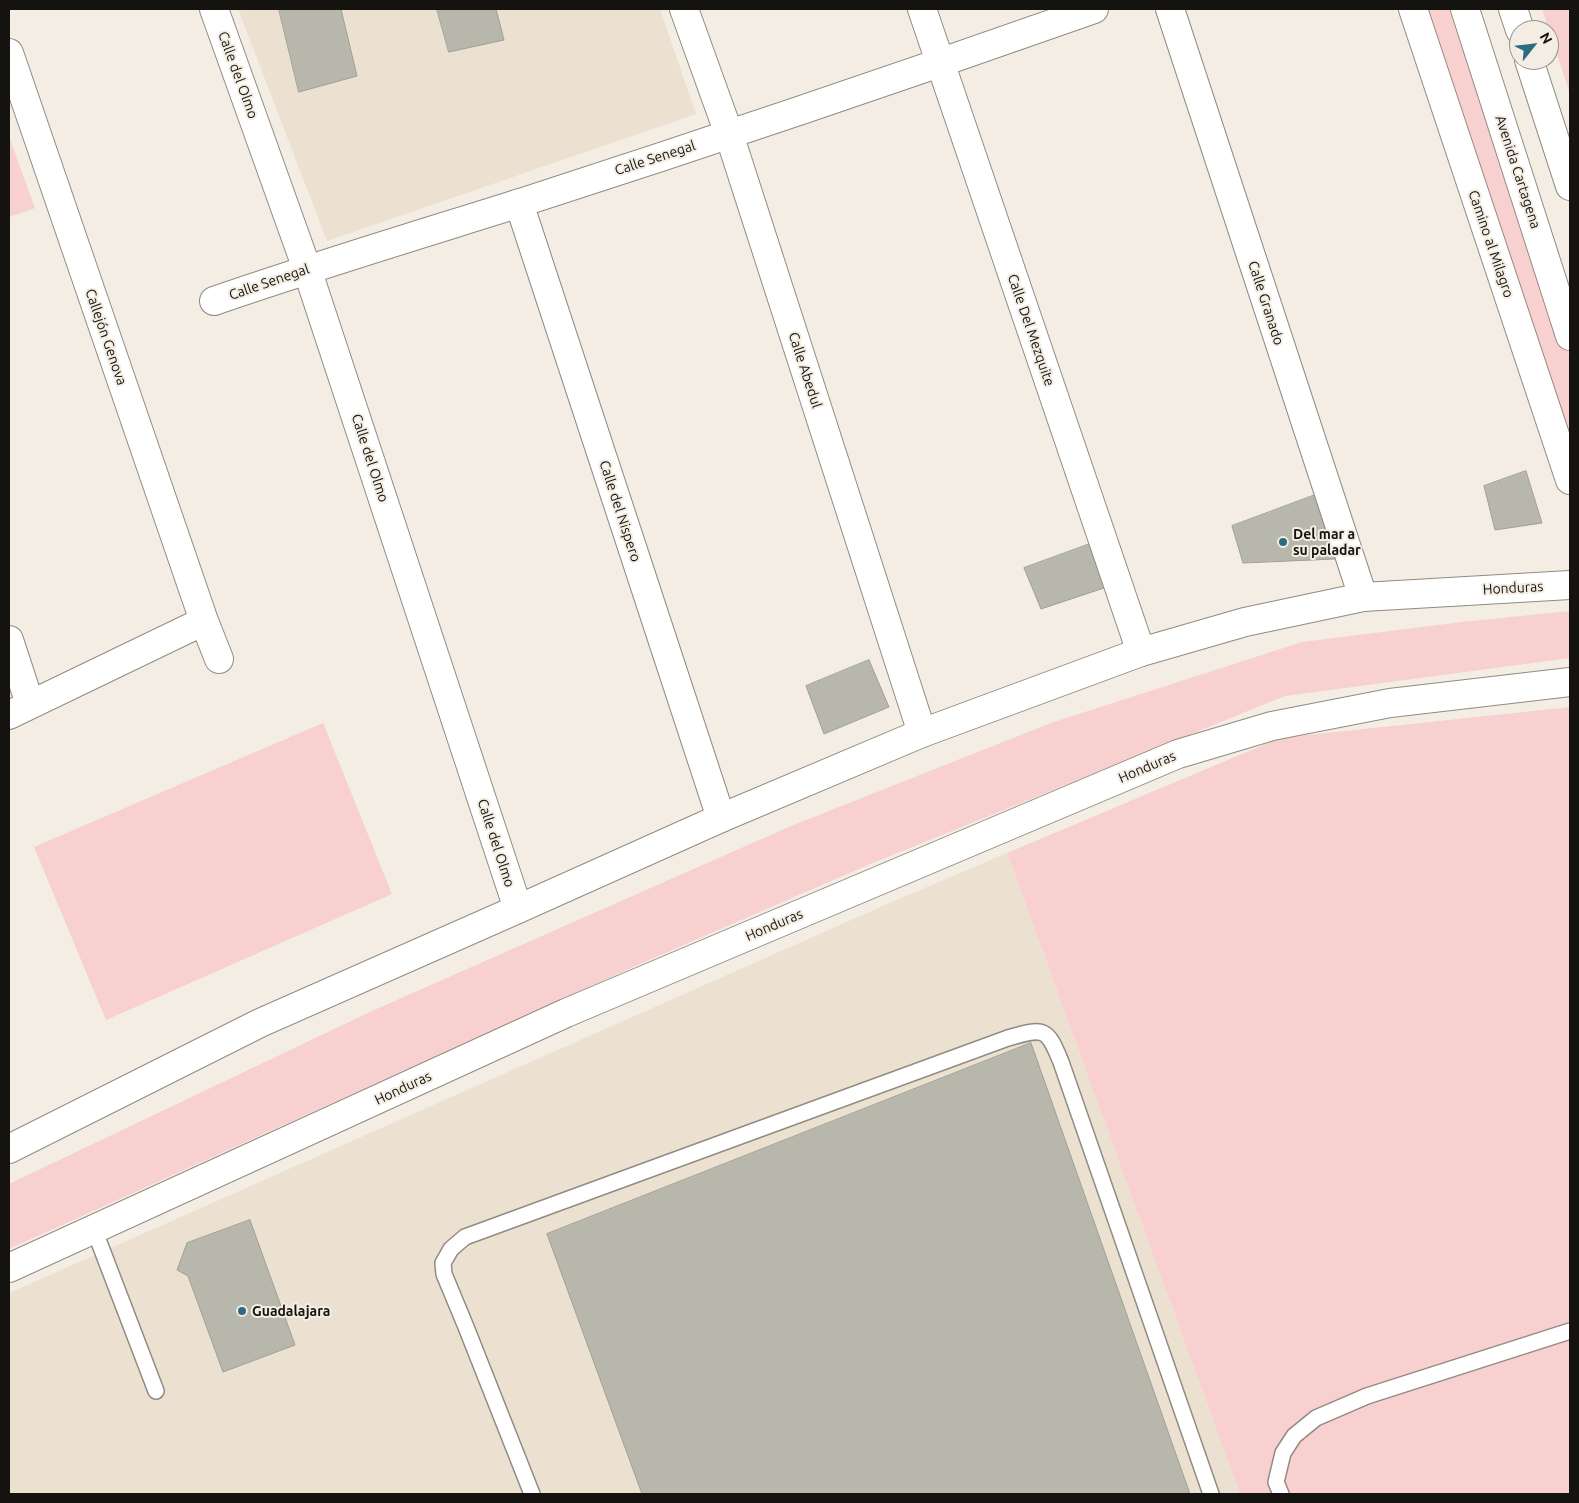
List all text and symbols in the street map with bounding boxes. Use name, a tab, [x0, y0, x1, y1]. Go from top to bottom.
north arrow	[1509, 20, 1559, 70]
street label: Calle del Olmo	[214, 29, 262, 121]
text: N	[1537, 30, 1556, 47]
street label: Avenida Cartagena	[1492, 113, 1544, 231]
street label: Calle Senegal	[613, 137, 697, 179]
street label: Camino al Milagro	[1465, 188, 1517, 300]
street label: Calle Granado	[1245, 259, 1287, 347]
street label: Calle Senegal	[227, 260, 311, 304]
street label: Calle Del Mezquite	[1004, 272, 1058, 388]
street label: Callejón Genova	[82, 287, 130, 387]
street label: Calle Abedul	[785, 330, 825, 410]
street label: Calle del Olmo	[348, 412, 392, 504]
street label: Calle del Nispero	[596, 458, 644, 564]
place label: Del mar a su paladar	[1293, 526, 1361, 558]
marker: Del mar a su paladar	[1277, 536, 1289, 548]
street label: Honduras	[1482, 578, 1544, 598]
street label: Honduras	[1116, 747, 1178, 787]
street label: Calle del Olmo	[474, 797, 518, 889]
street label: Honduras	[743, 905, 805, 945]
street label: Honduras	[372, 1068, 434, 1108]
place label: Guadalajara	[252, 1303, 330, 1319]
marker: Guadalajara	[236, 1305, 248, 1317]

